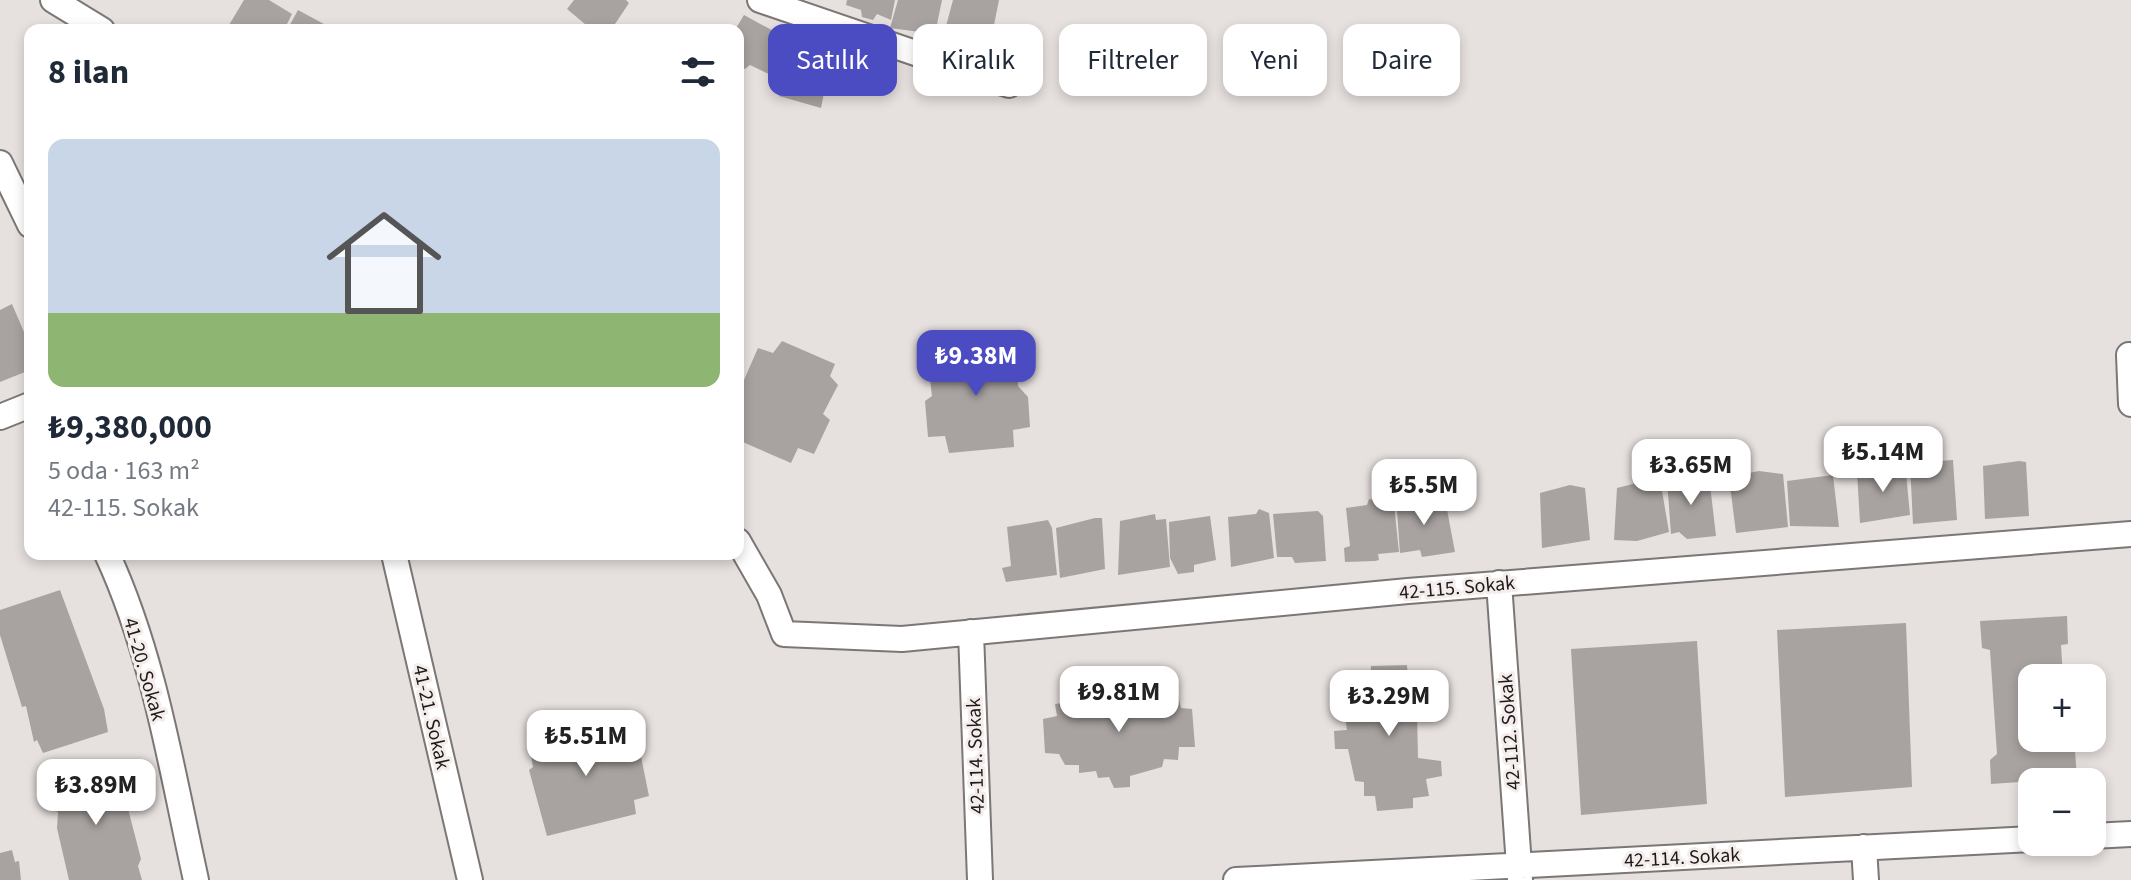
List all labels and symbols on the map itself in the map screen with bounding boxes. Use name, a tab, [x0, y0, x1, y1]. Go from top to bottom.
pin: ₺9.38M	[911, 330, 1041, 398]
pin: ₺5.14M	[1818, 426, 1948, 494]
pin: ₺3.65M	[1626, 439, 1756, 507]
pin: ₺5.5M	[1368, 459, 1480, 527]
street label: 42-115. Sokak	[1398, 569, 1516, 607]
street label: 41-20. Sokak	[116, 614, 172, 724]
street label: 41-21. Sokak	[405, 662, 457, 772]
pin: ₺9.81M	[1054, 666, 1184, 734]
pin: ₺3.29M	[1324, 670, 1454, 738]
street label: 42-112. Sokak	[1492, 673, 1528, 791]
street label: 42-114. Sokak	[960, 697, 992, 814]
pin: ₺5.51M	[521, 710, 651, 778]
pin: ₺3.89M	[31, 759, 161, 827]
street label: 42-114. Sokak	[1623, 841, 1741, 875]

